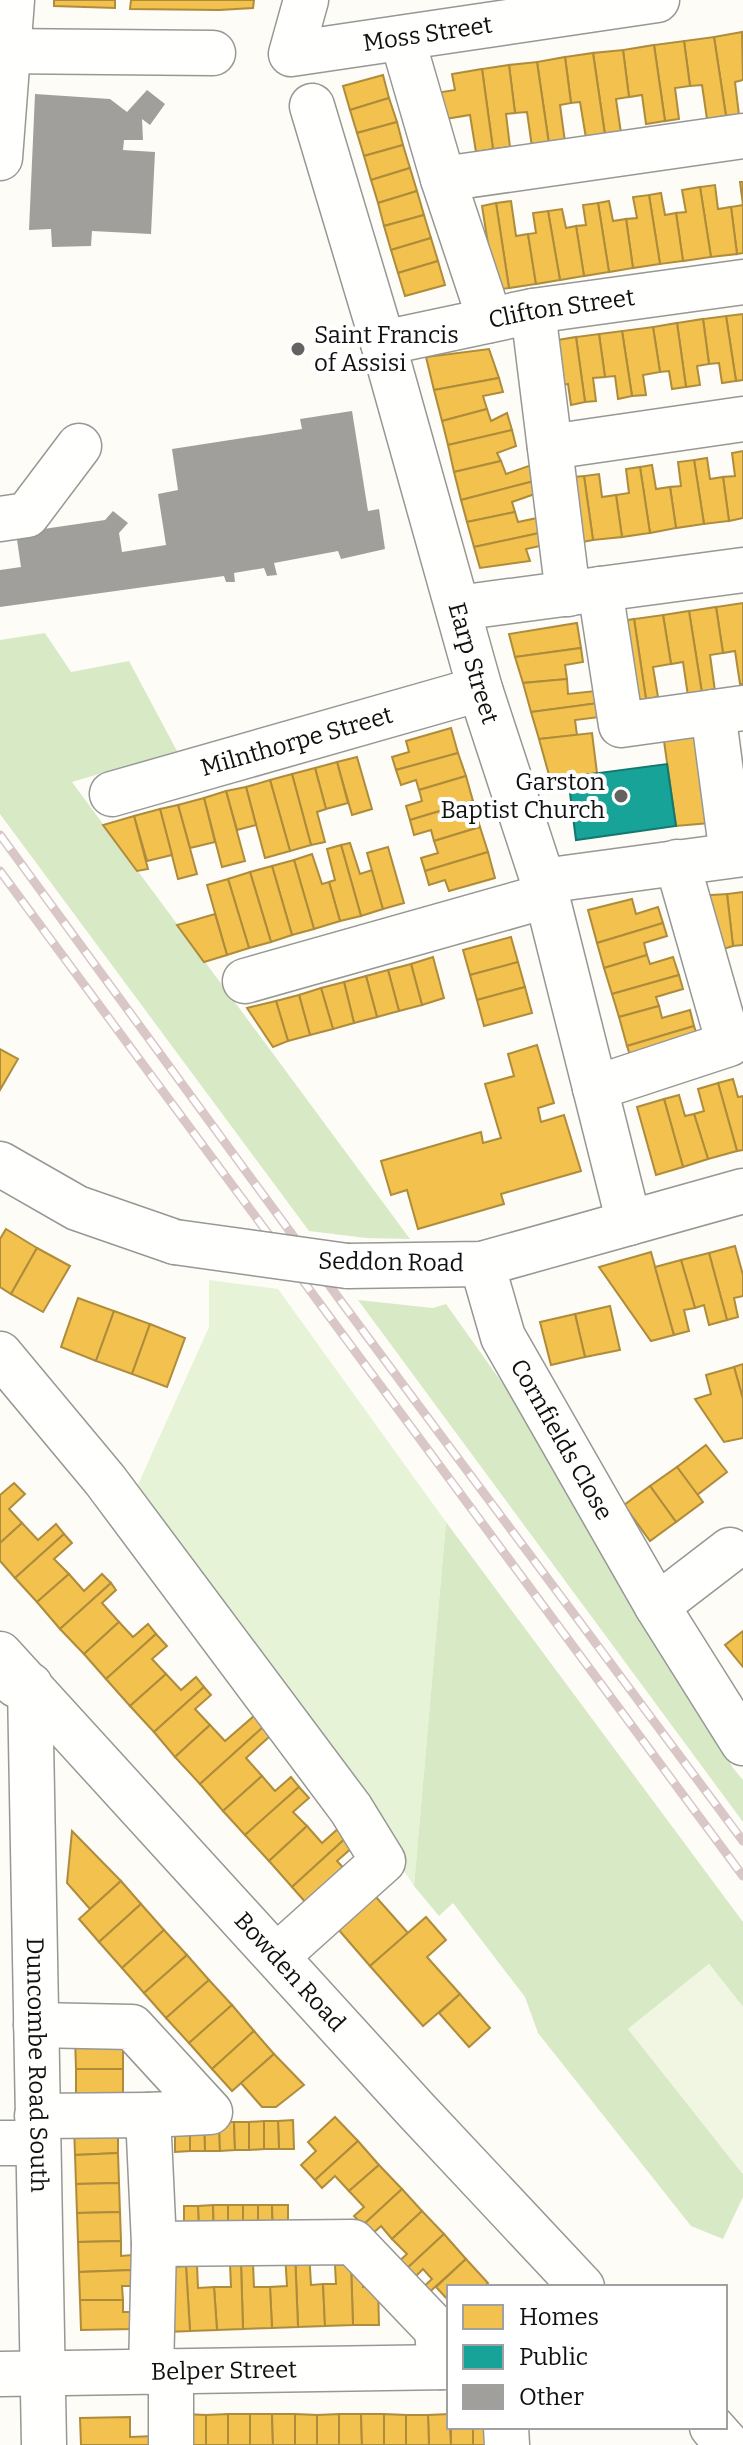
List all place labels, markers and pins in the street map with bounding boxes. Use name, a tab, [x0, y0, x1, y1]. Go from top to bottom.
place label: Saint Francis of Assisi	[314, 321, 459, 377]
marker: Saint Francis of Assisi	[289, 340, 307, 358]
place label: Garston Baptist Church	[440, 768, 605, 824]
marker: Garston Baptist Church	[612, 787, 630, 805]

